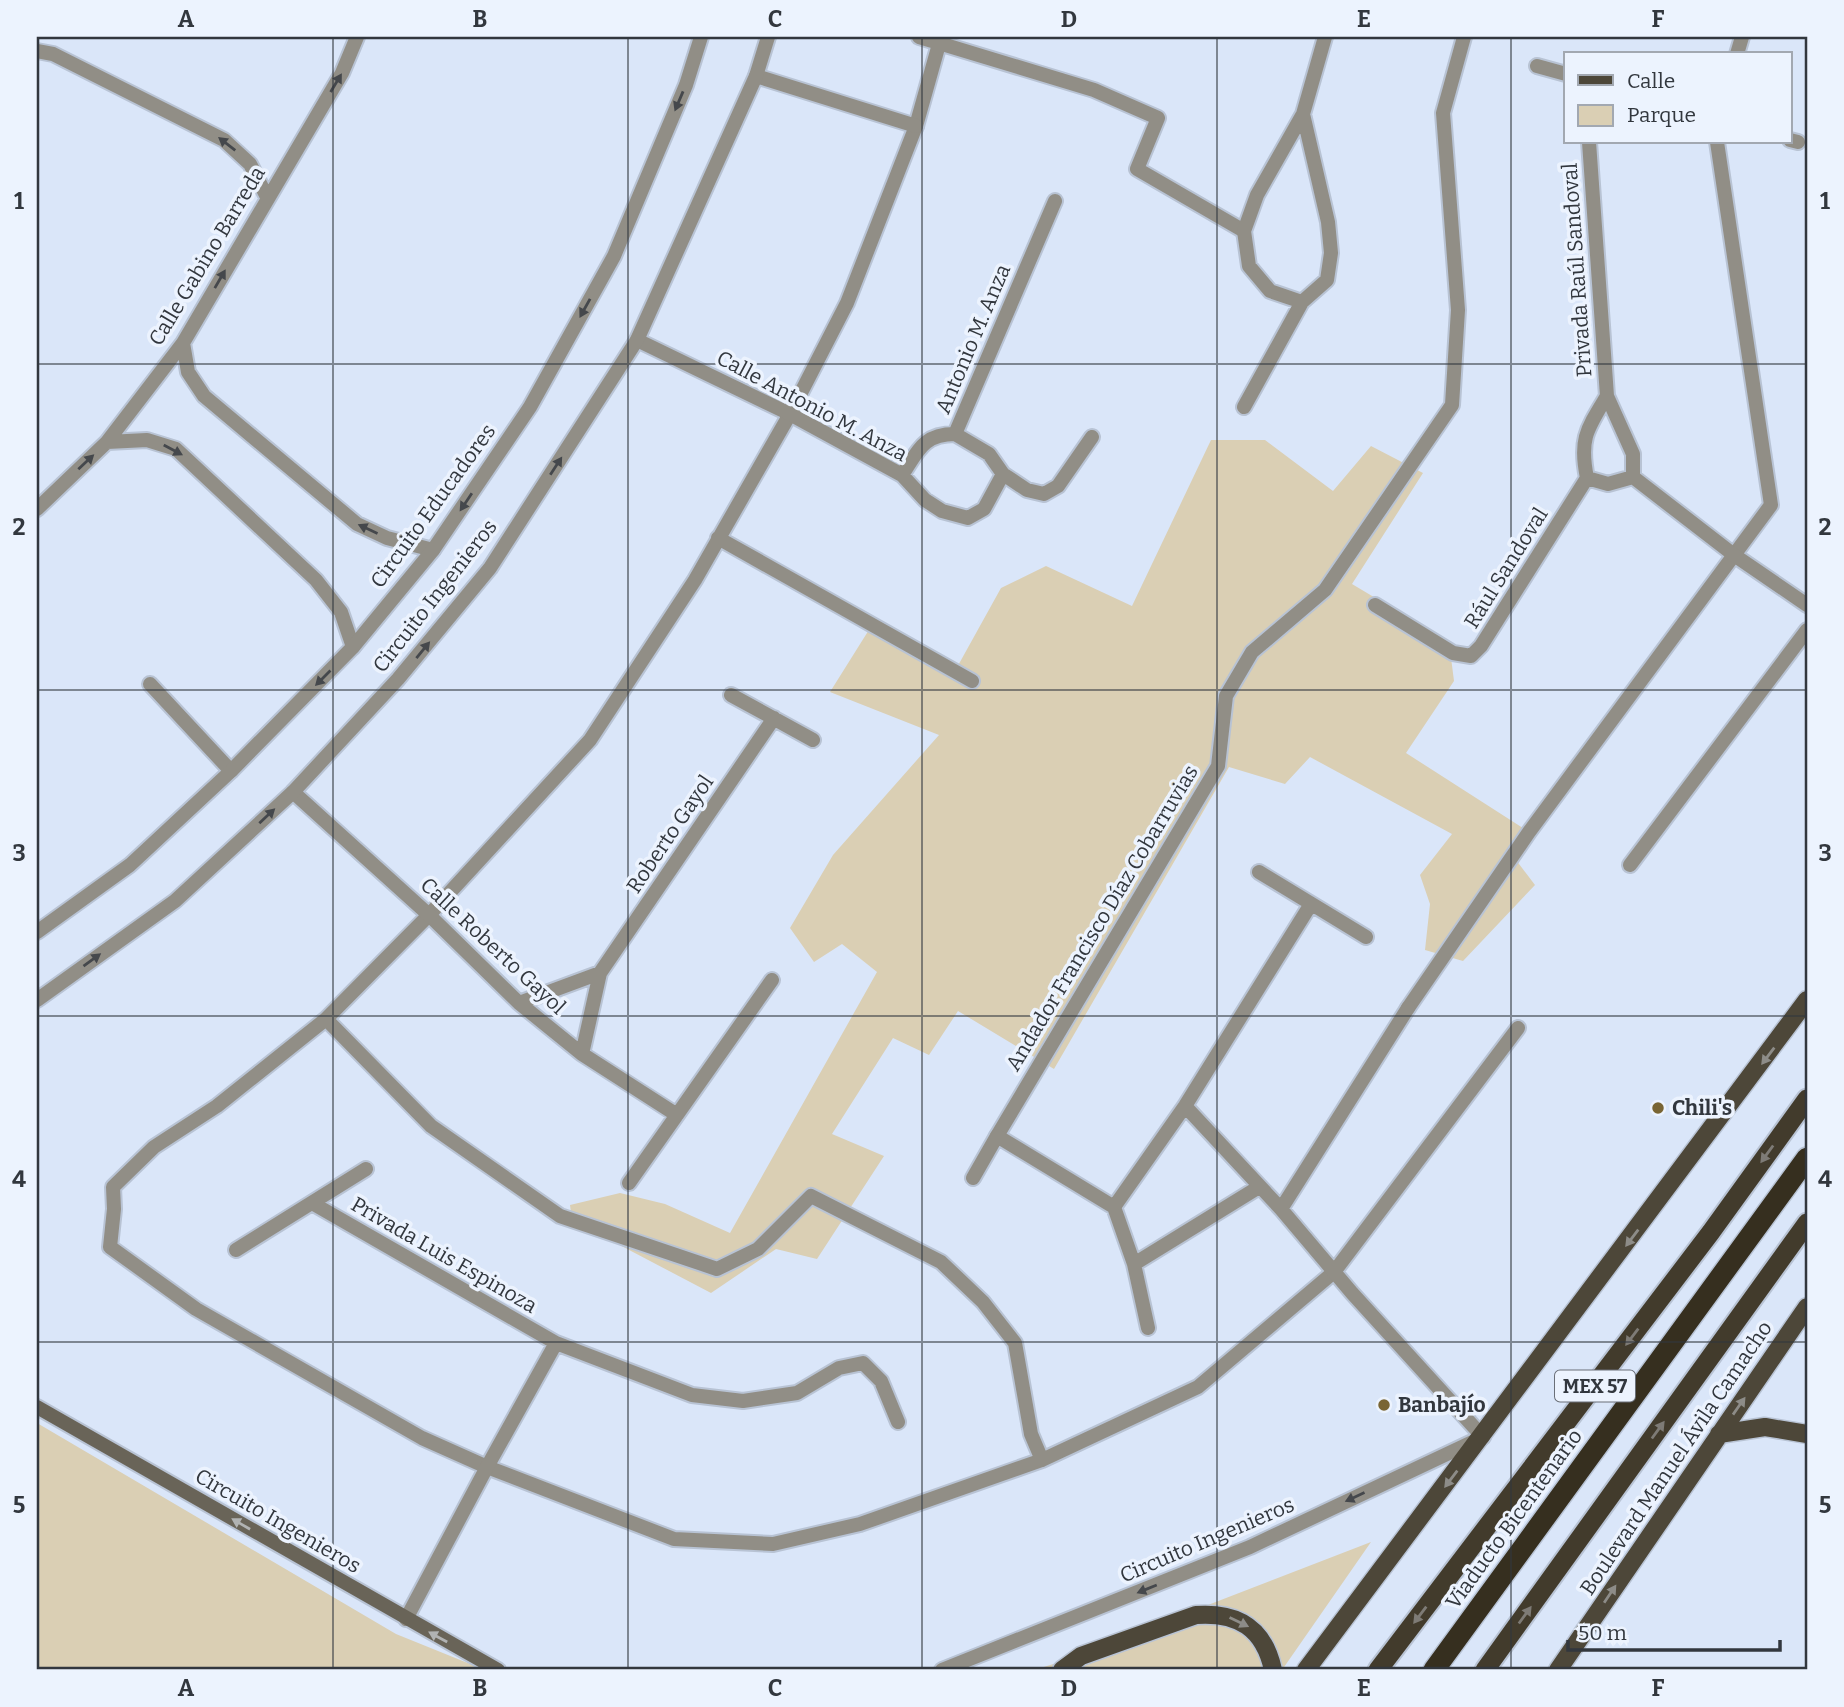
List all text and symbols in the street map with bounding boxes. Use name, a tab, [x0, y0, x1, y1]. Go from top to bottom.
text: A	[178, 5, 195, 33]
text: B	[473, 5, 487, 33]
text: C	[768, 5, 782, 33]
text: D	[1061, 5, 1077, 33]
text: E	[1357, 5, 1371, 33]
text: F	[1652, 5, 1665, 33]
legend	[1564, 52, 1792, 144]
text: Calle	[1627, 68, 1675, 94]
one-way arrow	[330, 74, 342, 93]
one-way arrow	[673, 91, 684, 112]
text: Parque	[1627, 102, 1696, 128]
one-way arrow	[219, 136, 237, 151]
street label: Calle Gabino Barreda	[143, 161, 271, 350]
street label: Privada Raúl Sandoval	[1557, 162, 1597, 378]
text: 1	[14, 187, 24, 215]
text: 1	[1820, 187, 1830, 215]
street label: Antonio M. Anza	[930, 260, 1016, 418]
one-way arrow	[214, 269, 226, 288]
one-way arrow	[579, 298, 591, 318]
street label: Calle Antonio M. Anza	[712, 345, 912, 467]
street label: Circuito Educadores	[365, 419, 501, 593]
one-way arrow	[163, 443, 183, 455]
one-way arrow	[77, 454, 94, 470]
one-way arrow	[549, 456, 562, 476]
one-way arrow	[460, 492, 473, 511]
street label: Rául Sandoval	[1459, 503, 1553, 633]
text: 2	[13, 513, 26, 541]
text: 2	[1819, 513, 1832, 541]
street label: Circuito Ingenieros	[367, 514, 503, 678]
one-way arrow	[358, 524, 378, 535]
one-way arrow	[415, 641, 430, 659]
one-way arrow	[314, 669, 331, 686]
street label: Andador Francisco Díaz Cobarruvias	[1000, 760, 1204, 1076]
street label: Roberto Gayol	[621, 770, 719, 898]
one-way arrow	[258, 808, 275, 824]
text: 3	[12, 839, 26, 867]
text: 3	[1818, 839, 1832, 867]
street label: Calle Roberto Gayol	[415, 872, 571, 1020]
one-way arrow	[83, 954, 101, 968]
one-way arrow	[1761, 1047, 1775, 1065]
place label: Chili's	[1672, 1095, 1732, 1121]
marker: Chili's	[1650, 1100, 1666, 1116]
one-way arrow	[1761, 1145, 1775, 1163]
text: 4	[12, 1165, 26, 1193]
text: 4	[1818, 1165, 1832, 1193]
street label: Privada Luis Espinoza	[346, 1191, 542, 1319]
one-way arrow	[1625, 1229, 1639, 1247]
street label: Boulevard Manuel Ávila Camacho	[1574, 1316, 1778, 1600]
one-way arrow	[1625, 1328, 1639, 1346]
road number: MEX 57	[1555, 1370, 1635, 1402]
place label: Banbajío	[1398, 1392, 1486, 1418]
one-way arrow	[1732, 1396, 1745, 1415]
marker: Banbajío	[1376, 1397, 1392, 1413]
one-way arrow	[1651, 1421, 1665, 1439]
street label: Viaducto Bicentenario	[1440, 1424, 1588, 1614]
street label: Circuito Ingenieros	[191, 1463, 365, 1579]
one-way arrow	[1444, 1470, 1458, 1488]
text: 5	[13, 1491, 25, 1519]
text: 5	[1819, 1491, 1831, 1519]
street label: Circuito Ingenieros	[1116, 1492, 1298, 1588]
one-way arrow	[1345, 1492, 1365, 1503]
one-way arrow	[231, 1518, 250, 1530]
one-way arrow	[1136, 1584, 1157, 1595]
one-way arrow	[1604, 1584, 1617, 1603]
one-way arrow	[1413, 1606, 1428, 1624]
one-way arrow	[1517, 1606, 1531, 1624]
scale bar	[1568, 1609, 1779, 1653]
one-way arrow	[1230, 1616, 1250, 1628]
text: 50 m	[1578, 1620, 1627, 1646]
one-way arrow	[429, 1631, 448, 1643]
text: A	[178, 1674, 195, 1702]
text: B	[473, 1674, 487, 1702]
text: C	[768, 1674, 782, 1702]
text: D	[1061, 1674, 1077, 1702]
text: E	[1357, 1674, 1371, 1702]
text: F	[1652, 1674, 1665, 1702]

